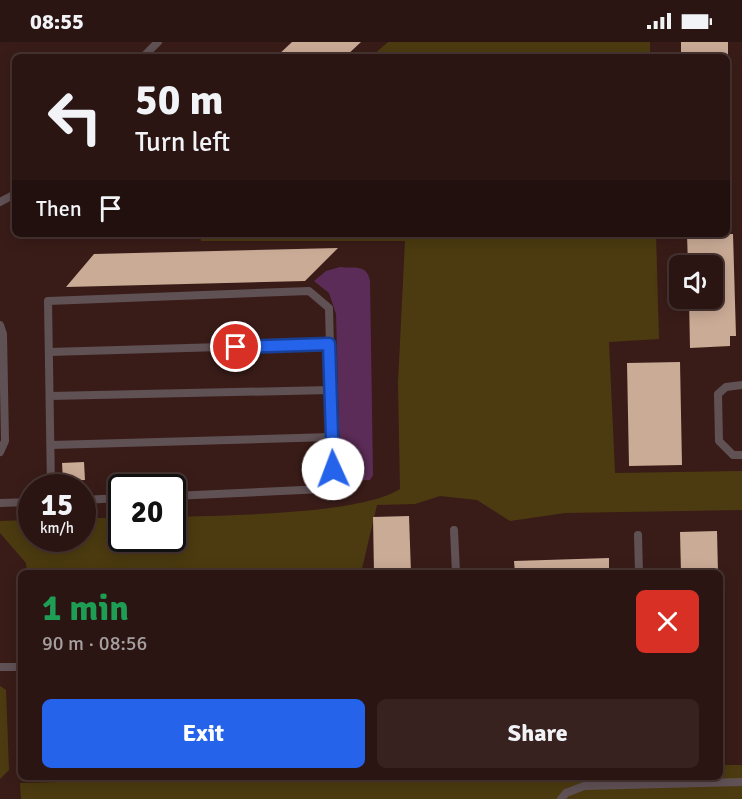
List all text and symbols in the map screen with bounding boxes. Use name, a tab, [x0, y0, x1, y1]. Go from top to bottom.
text: 08:55	[30, 8, 84, 35]
text: 50 m	[135, 75, 224, 126]
icon: left	[36, 78, 114, 156]
text: Turn left	[135, 126, 230, 159]
icon: arrive	[94, 192, 127, 225]
text: Then	[36, 195, 82, 222]
map controls	[669, 255, 723, 309]
button: sound	[669, 255, 723, 309]
pin	[210, 321, 261, 372]
icon: arrive	[219, 330, 252, 363]
position arrow	[301, 437, 365, 501]
speed limit sign: 20	[108, 474, 186, 552]
text: 15	[41, 487, 73, 524]
text: km/h	[40, 519, 74, 537]
text: 1 min	[42, 586, 129, 631]
button: close	[636, 590, 699, 653]
text: 90 m · 08:56	[42, 631, 147, 656]
button: Exit	[42, 699, 365, 768]
button: Share	[377, 699, 699, 768]

